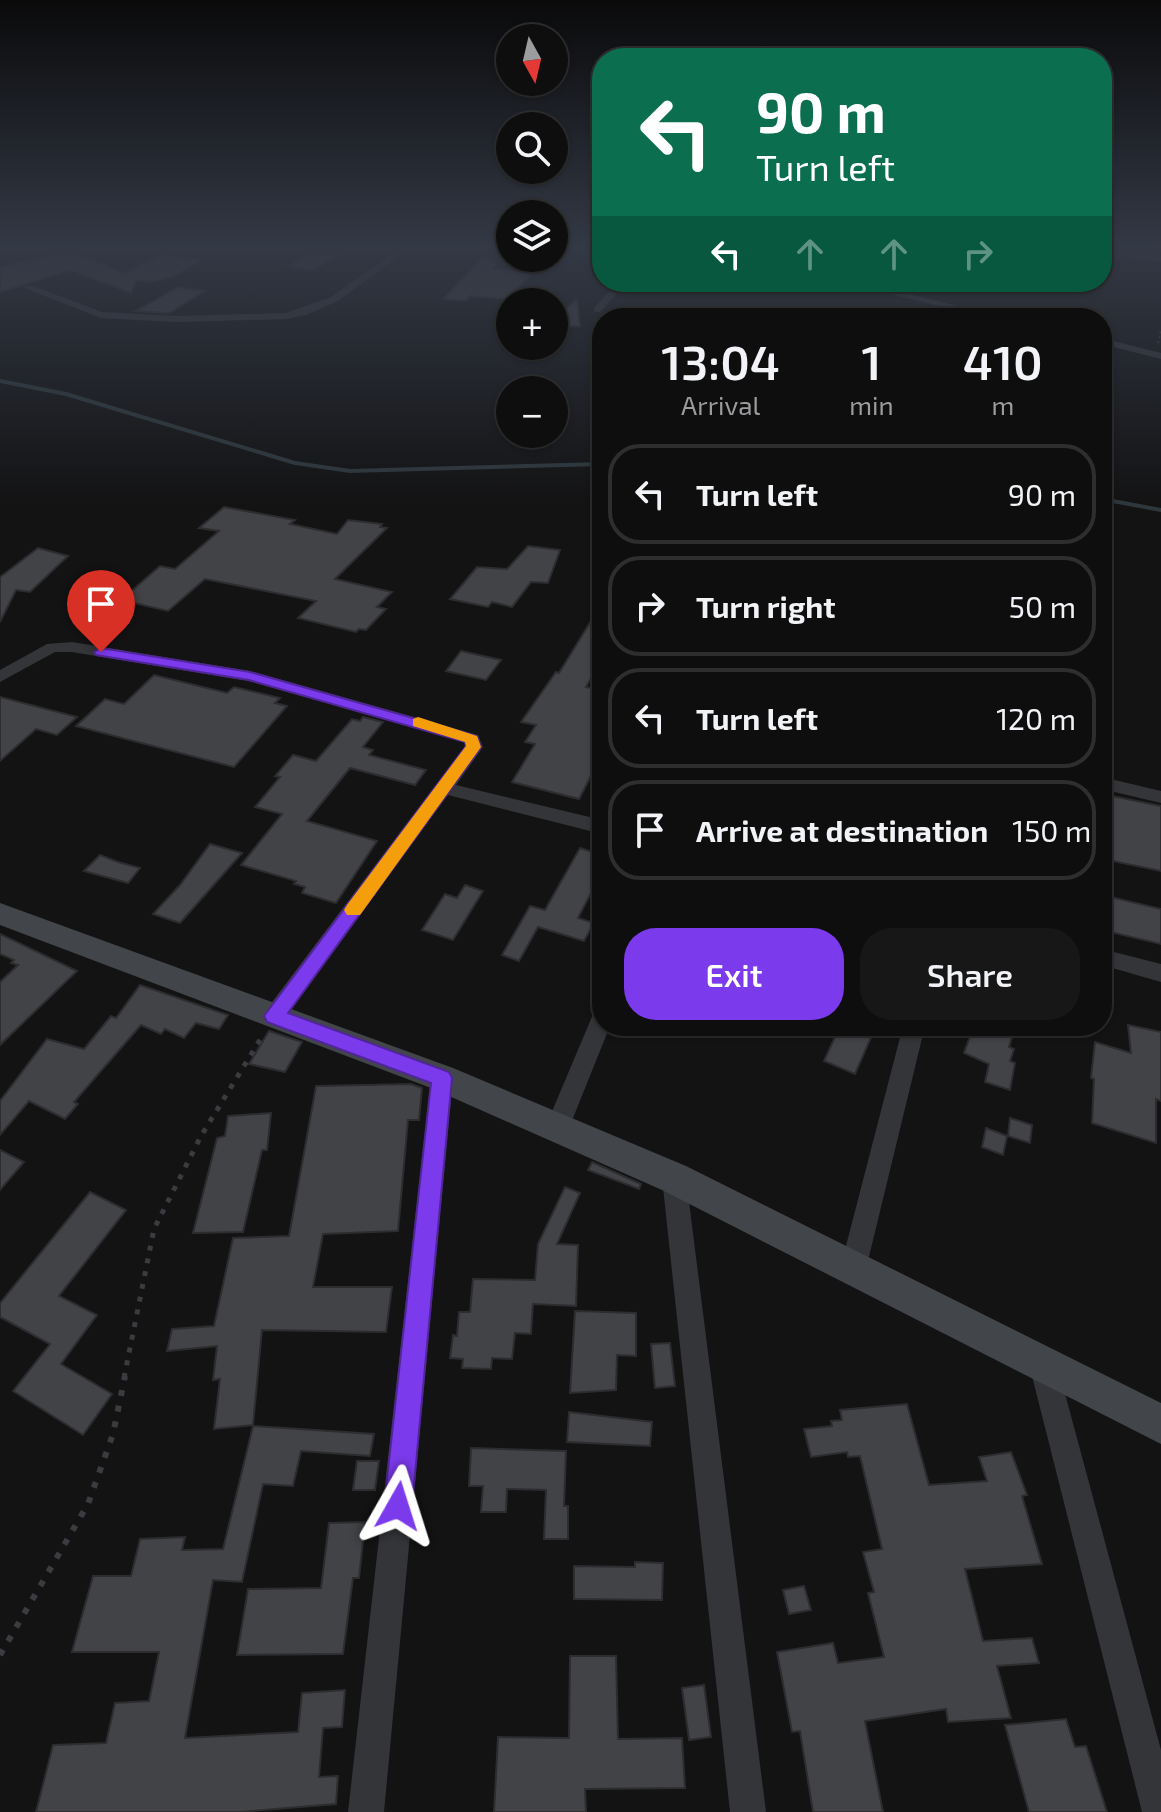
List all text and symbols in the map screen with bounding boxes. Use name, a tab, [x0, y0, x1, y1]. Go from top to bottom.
north arrow	[496, 24, 568, 96]
map controls	[496, 24, 568, 448]
text: 90 m	[756, 77, 886, 144]
icon: left	[624, 80, 728, 184]
button: search	[496, 112, 568, 184]
text: Turn left	[756, 145, 895, 188]
button: layers	[496, 200, 568, 272]
icon: left	[704, 232, 748, 276]
icon: ahead	[788, 232, 832, 276]
icon: ahead	[872, 232, 916, 276]
icon: right	[956, 232, 1000, 276]
button: +	[496, 288, 568, 360]
text: 13:04	[661, 332, 780, 390]
text: 1	[861, 332, 881, 390]
text: 410	[963, 332, 1043, 390]
button: −	[496, 376, 568, 448]
text: Arrival	[681, 389, 760, 420]
text: min	[849, 389, 894, 420]
text: m	[991, 389, 1014, 420]
icon: left	[628, 472, 672, 516]
text: Turn left	[696, 476, 818, 512]
text: 90 m	[1008, 476, 1076, 512]
pin	[67, 570, 135, 652]
icon: arrive	[79, 582, 123, 626]
icon: right	[628, 584, 672, 628]
text: Turn right	[696, 588, 836, 624]
text: 50 m	[1009, 588, 1076, 624]
icon: left	[628, 696, 672, 740]
text: Turn left	[696, 700, 818, 736]
text: 120 m	[996, 700, 1076, 736]
icon: arrive	[628, 808, 672, 852]
text: Arrive at destination	[696, 812, 988, 848]
text: 150 m	[1012, 812, 1091, 848]
button: Exit	[624, 928, 844, 1020]
button: Share	[860, 928, 1080, 1020]
position arrow	[356, 1464, 440, 1548]

